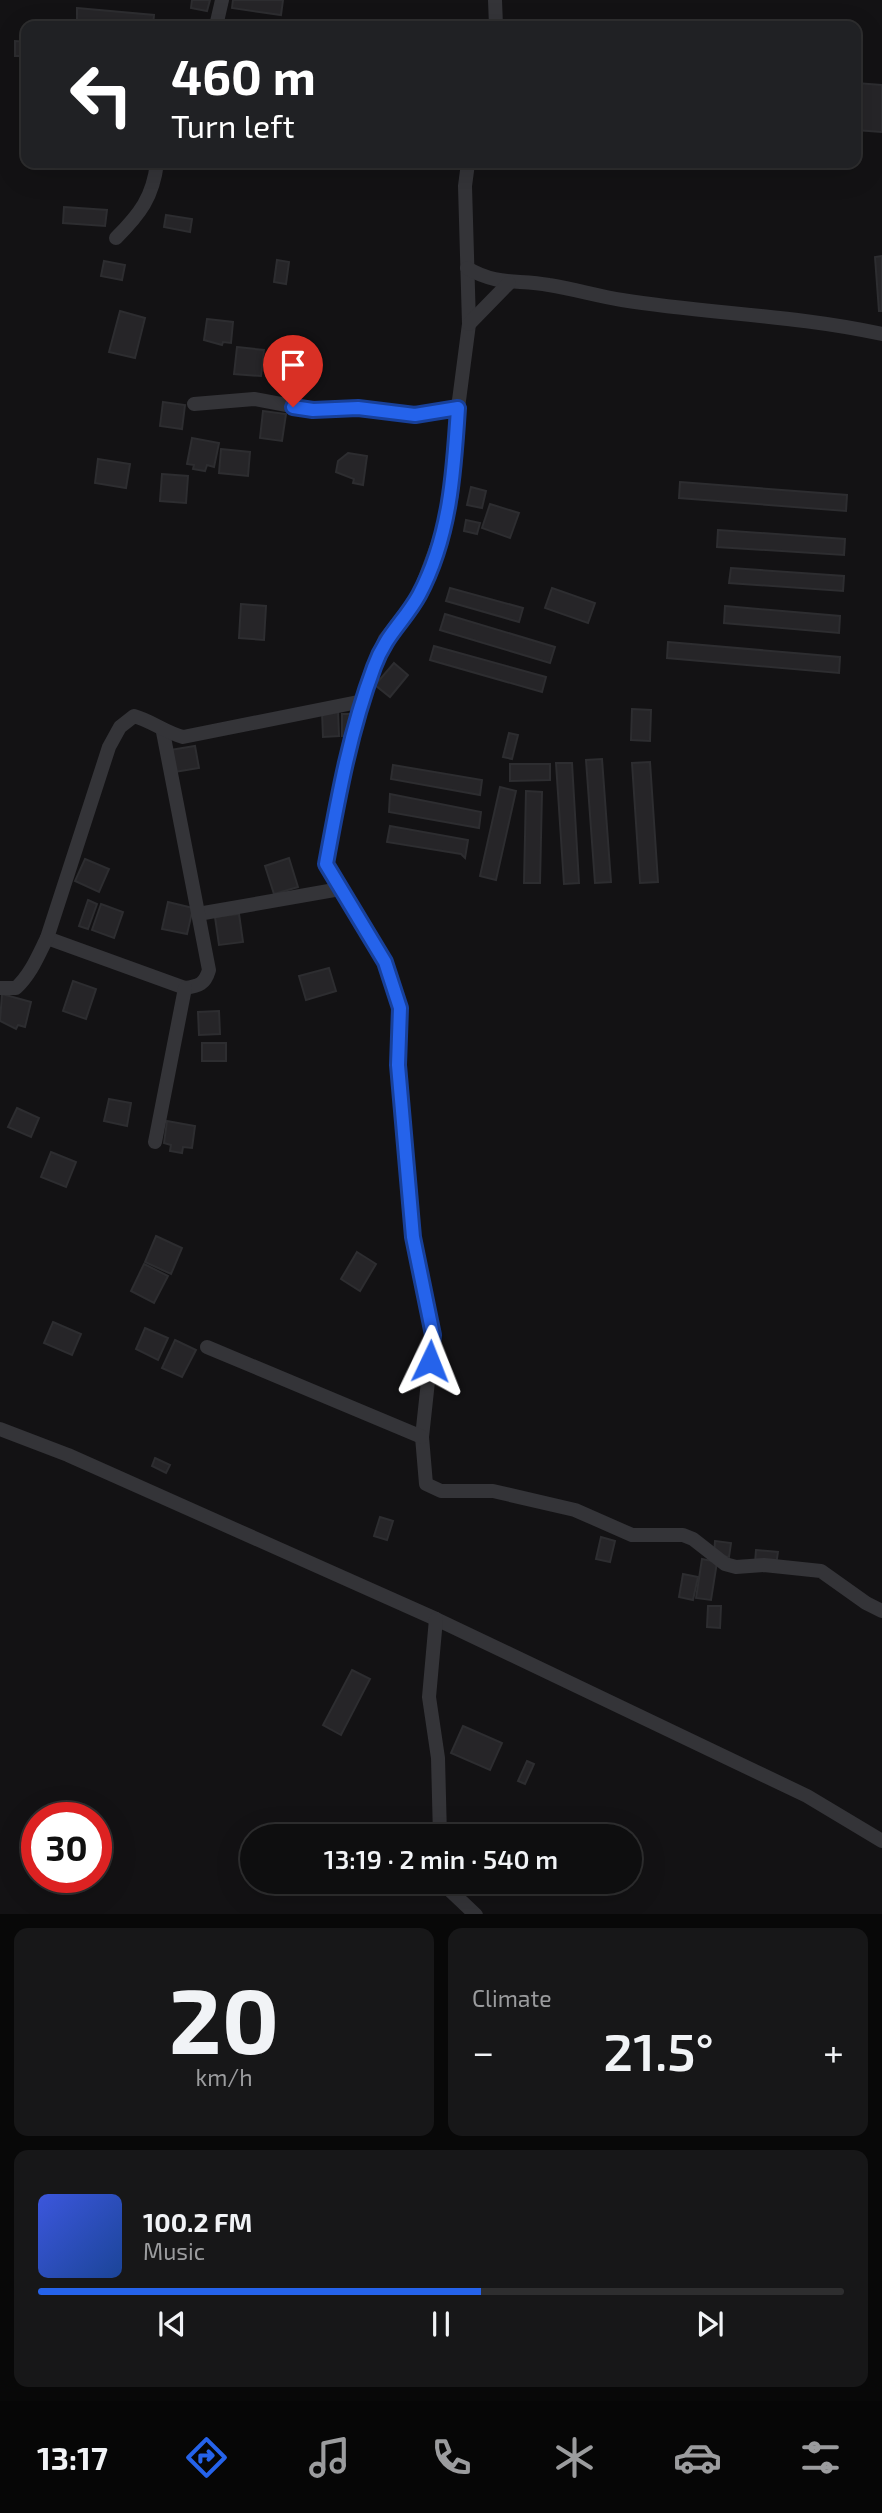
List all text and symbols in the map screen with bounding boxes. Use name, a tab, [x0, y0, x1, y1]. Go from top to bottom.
text: 460 m	[171, 46, 316, 105]
icon: left	[56, 49, 147, 140]
text: Turn left	[171, 106, 295, 144]
pin	[263, 335, 323, 407]
icon: arrive	[274, 346, 312, 384]
position arrow	[393, 1324, 467, 1398]
speed limit sign: 30	[21, 1802, 112, 1893]
text: 13:19 · 2 min · 540 m	[324, 1843, 558, 1874]
text: 20	[169, 1963, 279, 2072]
text: Climate	[472, 1984, 552, 2012]
text: 21.5°	[603, 2019, 714, 2081]
text: −	[472, 2028, 494, 2074]
text: +	[823, 2028, 844, 2074]
text: km/h	[195, 2063, 253, 2091]
text: 100.2 FM	[143, 2206, 252, 2237]
text: Music	[143, 2237, 205, 2265]
icon: previous	[153, 2305, 191, 2343]
icon: pause	[422, 2305, 460, 2343]
icon: next	[691, 2305, 729, 2343]
icon: directions	[182, 2433, 231, 2482]
icon: music	[305, 2433, 354, 2482]
icon: phone	[427, 2433, 476, 2482]
icon: climate	[550, 2433, 599, 2482]
icon: car	[673, 2433, 722, 2482]
icon: filters	[796, 2433, 845, 2482]
text: 13:17	[37, 2438, 108, 2476]

